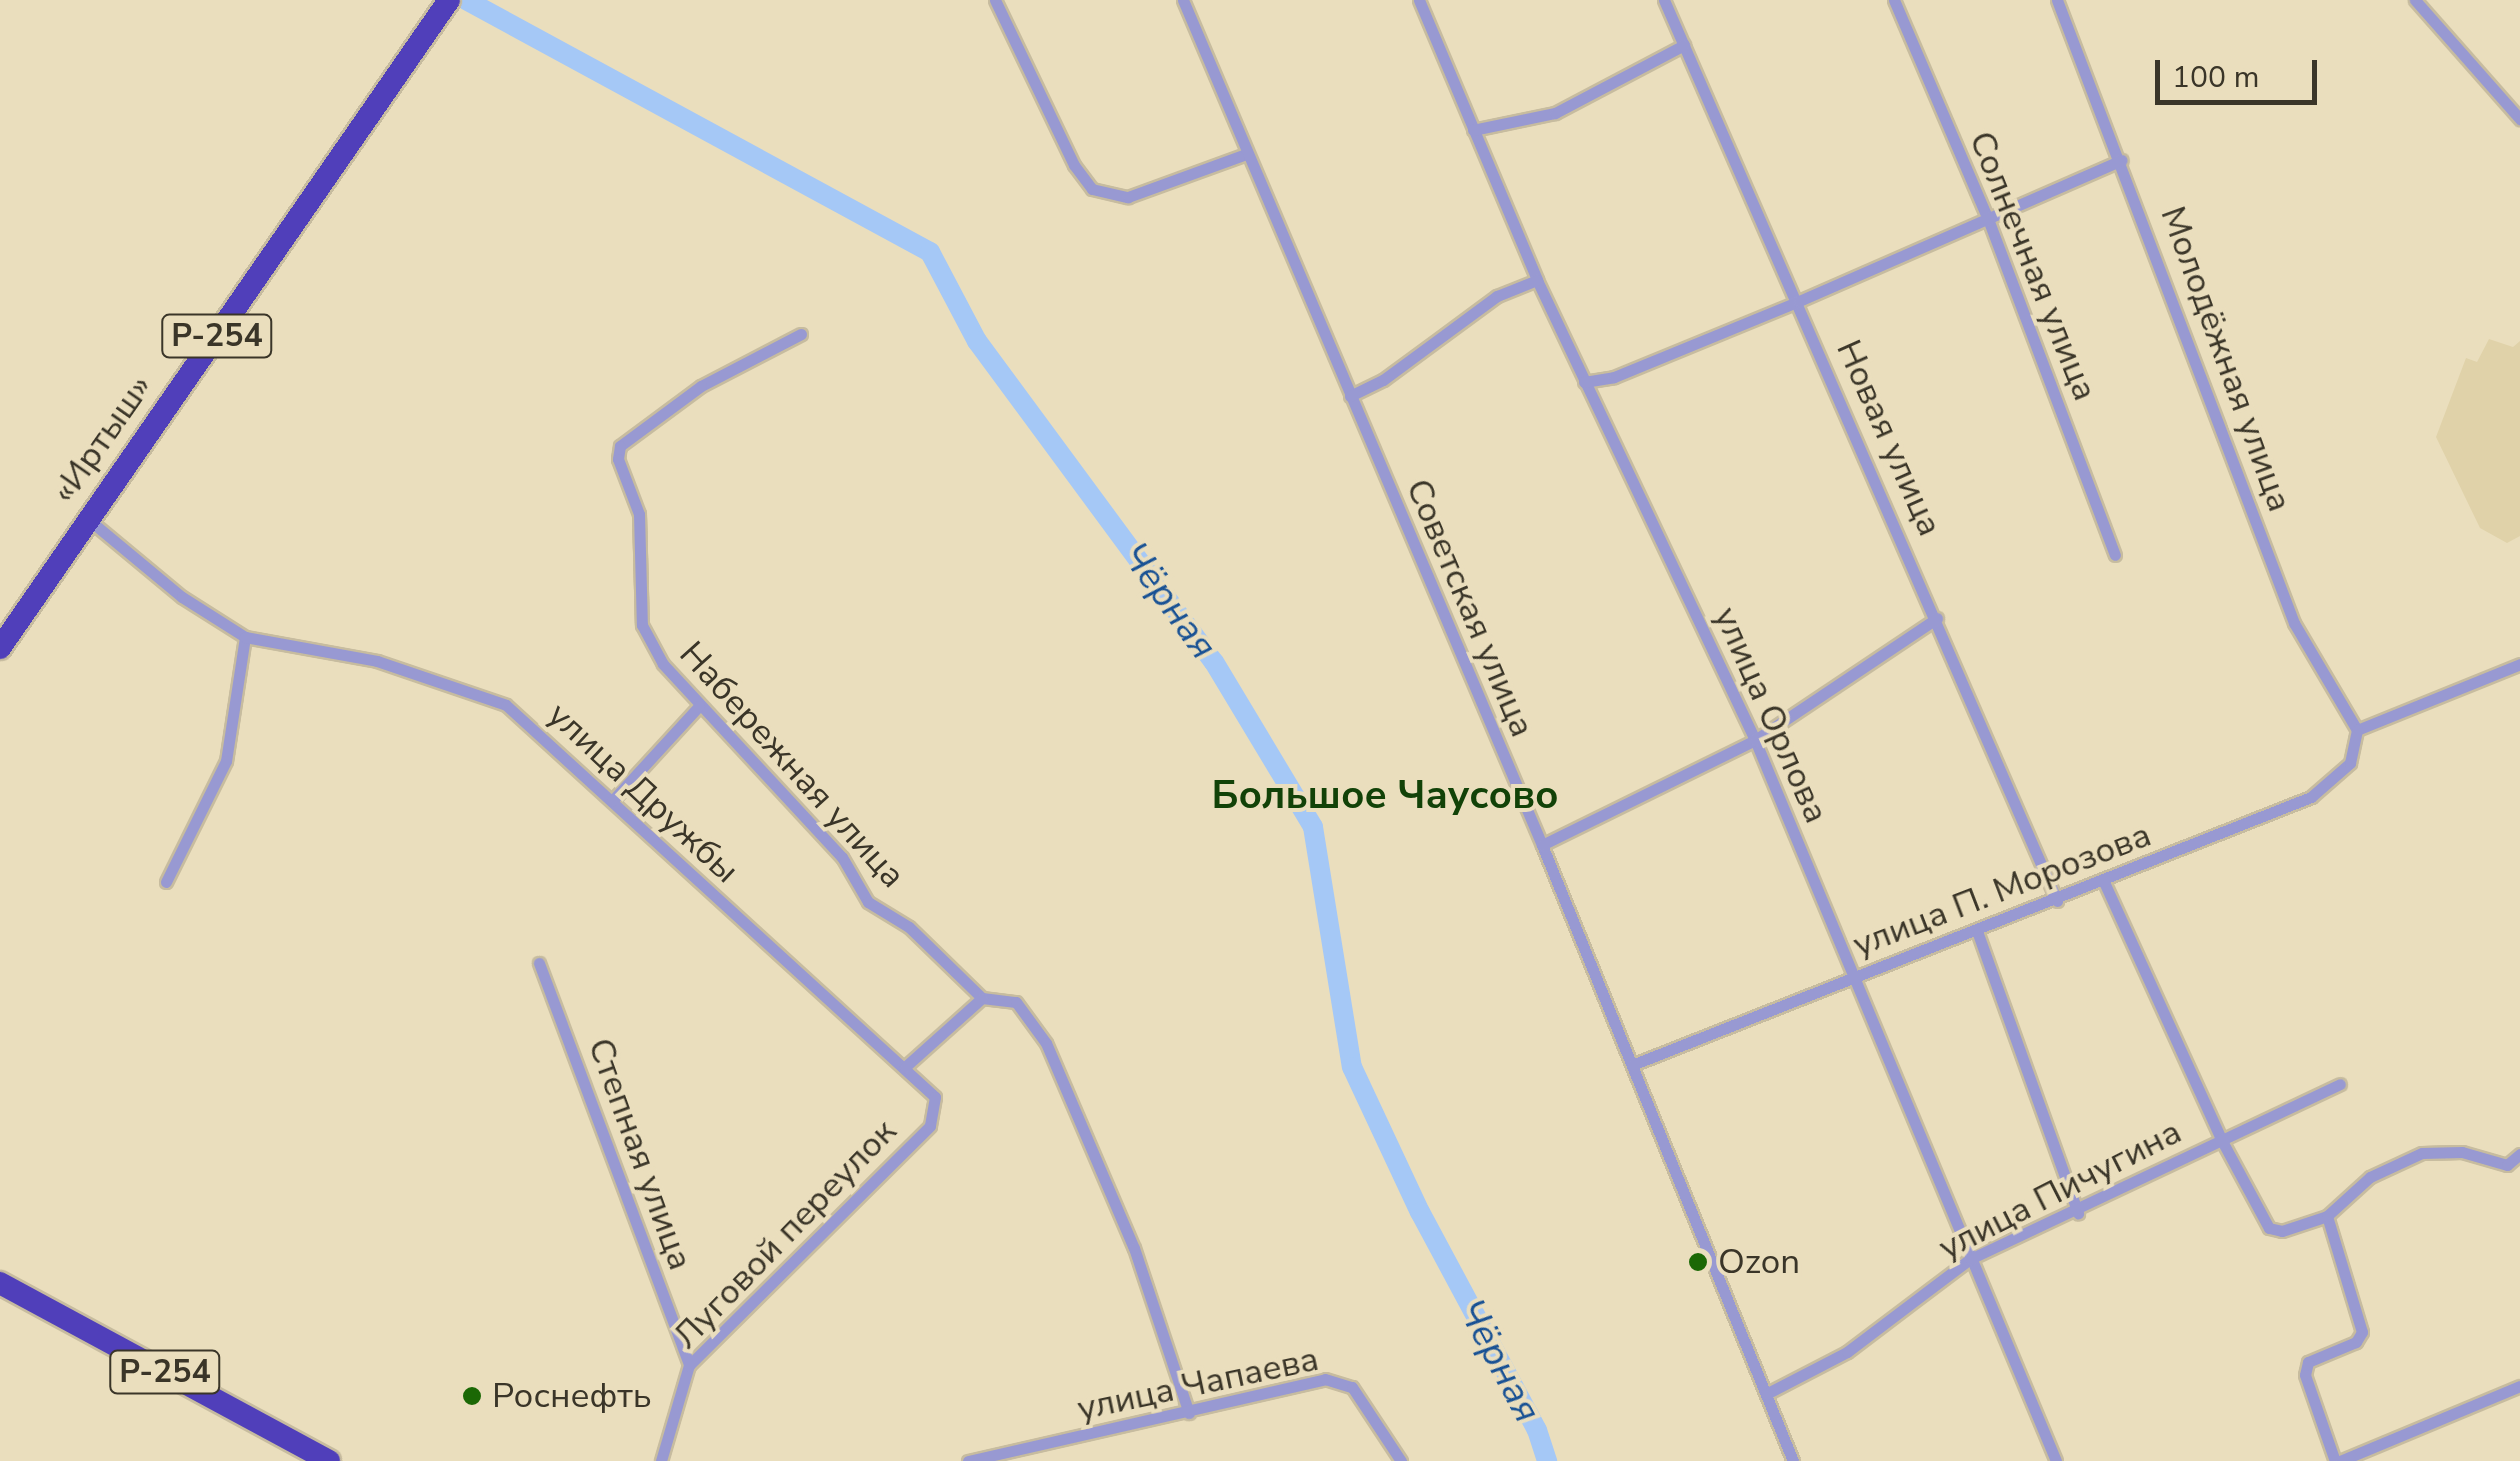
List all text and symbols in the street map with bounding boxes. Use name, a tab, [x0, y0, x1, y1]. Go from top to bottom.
scale bar	[2160, 40, 2322, 102]
text: 100 m	[2172, 57, 2259, 98]
street label: Солнечная улица	[1960, 125, 2106, 407]
street label: Молодёжная улица	[2151, 201, 2301, 517]
road number: Р-254	[160, 309, 274, 363]
street label: Новая улица	[1827, 334, 1951, 542]
street label: «Иртыш»	[43, 367, 161, 511]
street label: Советская улица	[1397, 473, 1543, 743]
water label: Чёрная	[1112, 534, 1226, 668]
street label: улица Орлова	[1705, 601, 1837, 829]
street label: Набережная улица	[671, 633, 913, 897]
street label: улица Дружбы	[539, 694, 747, 892]
district label: Большое Чаусово	[1212, 771, 1558, 819]
street label: улица П. Морозова	[1847, 814, 2157, 966]
street label: Степная улица	[579, 1032, 701, 1276]
street label: Луговой переулок	[665, 1111, 905, 1357]
street label: улица Пичугина	[1932, 1111, 2188, 1269]
place label: Ozon	[1718, 1241, 1800, 1283]
marker: Ozon	[1687, 1251, 1709, 1273]
water label: Чёрная	[1448, 1292, 1550, 1430]
street label: улица Чапаева	[1074, 1338, 1322, 1430]
road number: Р-254	[108, 1345, 222, 1399]
place label: Роснефть	[492, 1375, 652, 1417]
marker: Роснефть	[461, 1385, 483, 1407]

